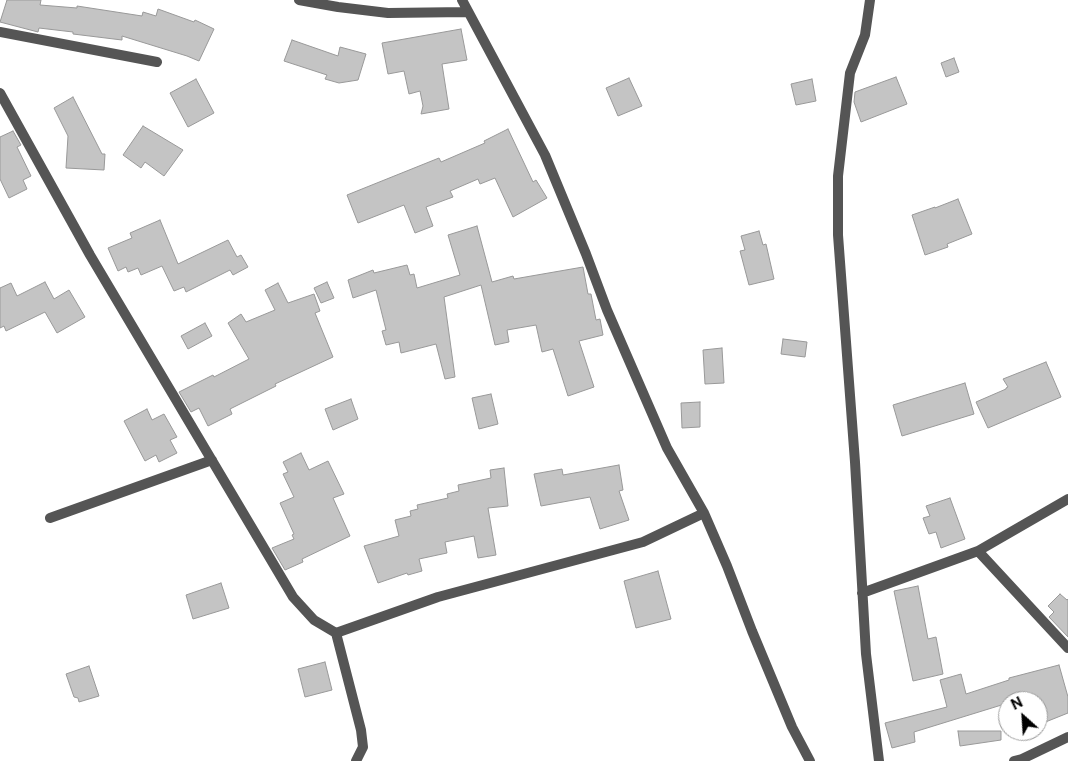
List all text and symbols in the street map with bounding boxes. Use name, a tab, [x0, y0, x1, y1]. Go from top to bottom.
north arrow	[998, 691, 1048, 741]
text: N	[1008, 694, 1025, 713]

